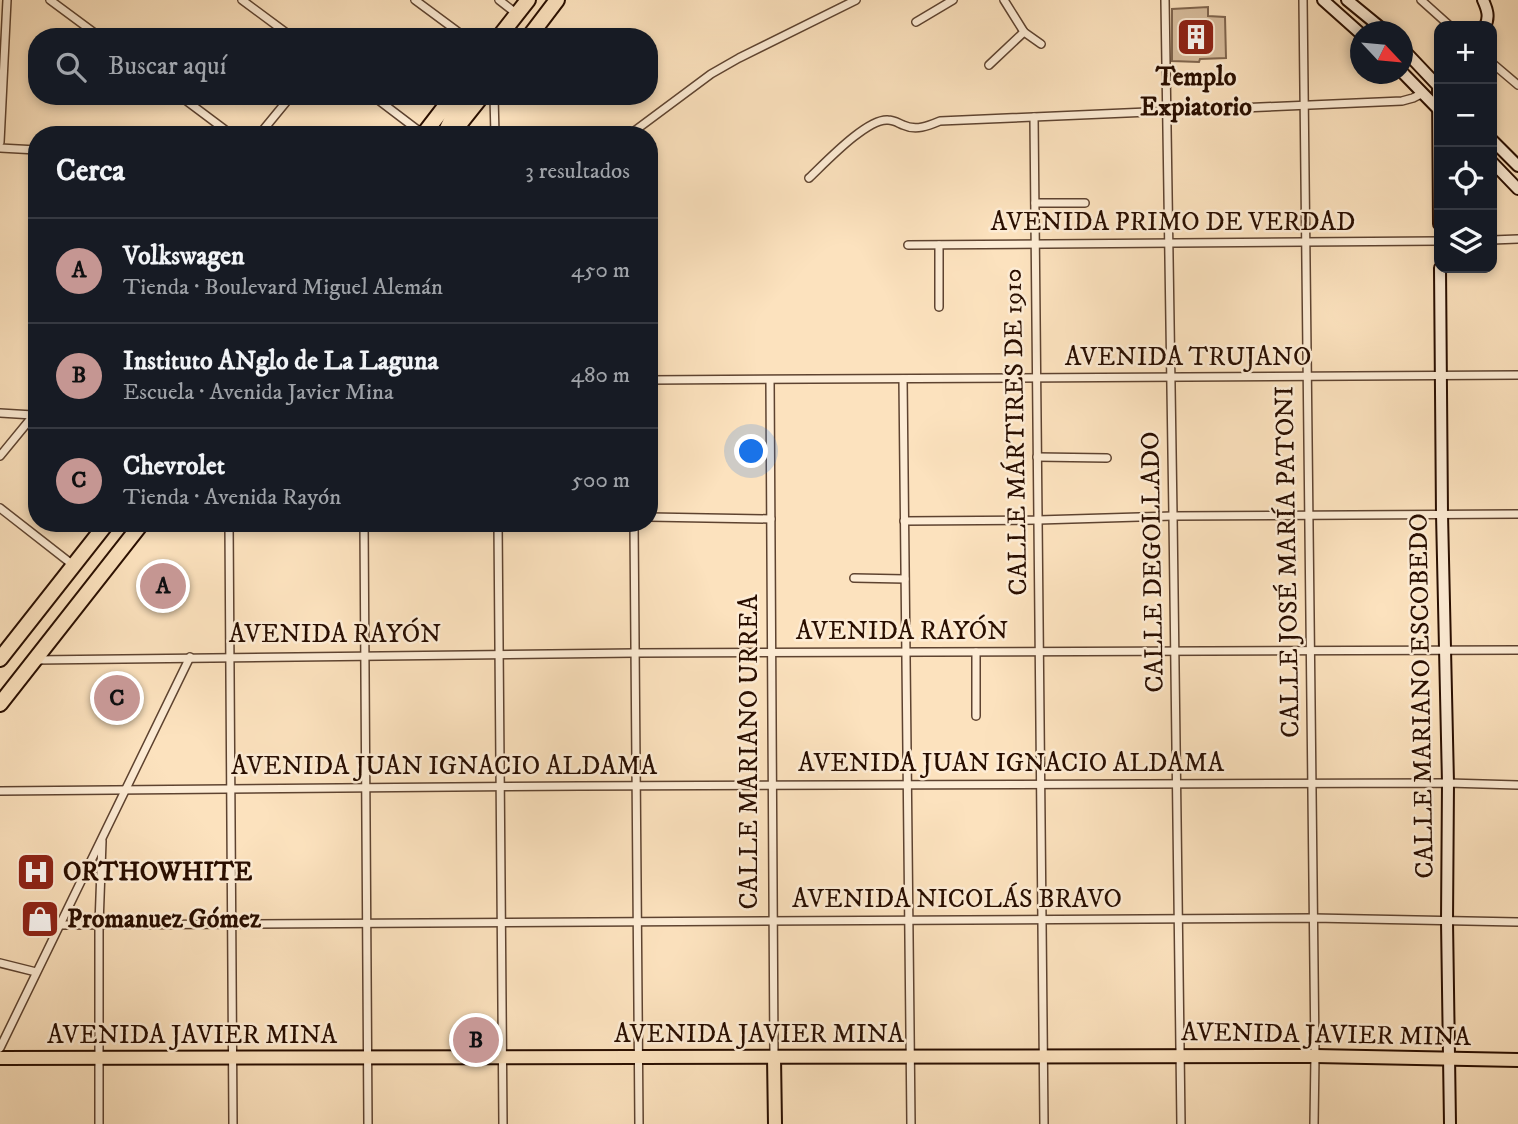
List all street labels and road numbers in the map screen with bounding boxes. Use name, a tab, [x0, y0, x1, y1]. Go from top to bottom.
street label: AVENIDA PRIMO DE VERDAD	[991, 206, 1355, 239]
street label: CALLE MÁRTIRES DE 1910	[996, 268, 1035, 596]
street label: AVENIDA TRUJANO	[1065, 341, 1311, 374]
street label: CALLE JOSÉ MARÍA PATONI	[1267, 386, 1308, 738]
street label: CALLE DEGOLLADO	[1134, 431, 1172, 693]
street label: CALLE MARIANO ESCOBEDO	[1402, 513, 1442, 879]
street label: CALLE MARIANO URREA	[733, 594, 766, 909]
street label: AVENIDA RAYÓN	[796, 614, 1008, 648]
street label: AVENIDA RAYÓN	[229, 617, 441, 651]
street label: AVENIDA JUAN IGNACIO ALDAMA	[798, 747, 1224, 780]
street label: AVENIDA JUAN IGNACIO ALDAMA	[231, 750, 657, 783]
street label: AVENIDA NICOLÁS BRAVO	[792, 882, 1122, 916]
street label: AVENIDA JAVIER MINA	[1181, 1016, 1472, 1054]
street label: AVENIDA JAVIER MINA	[614, 1018, 904, 1051]
street label: AVENIDA JAVIER MINA	[47, 1019, 337, 1052]

